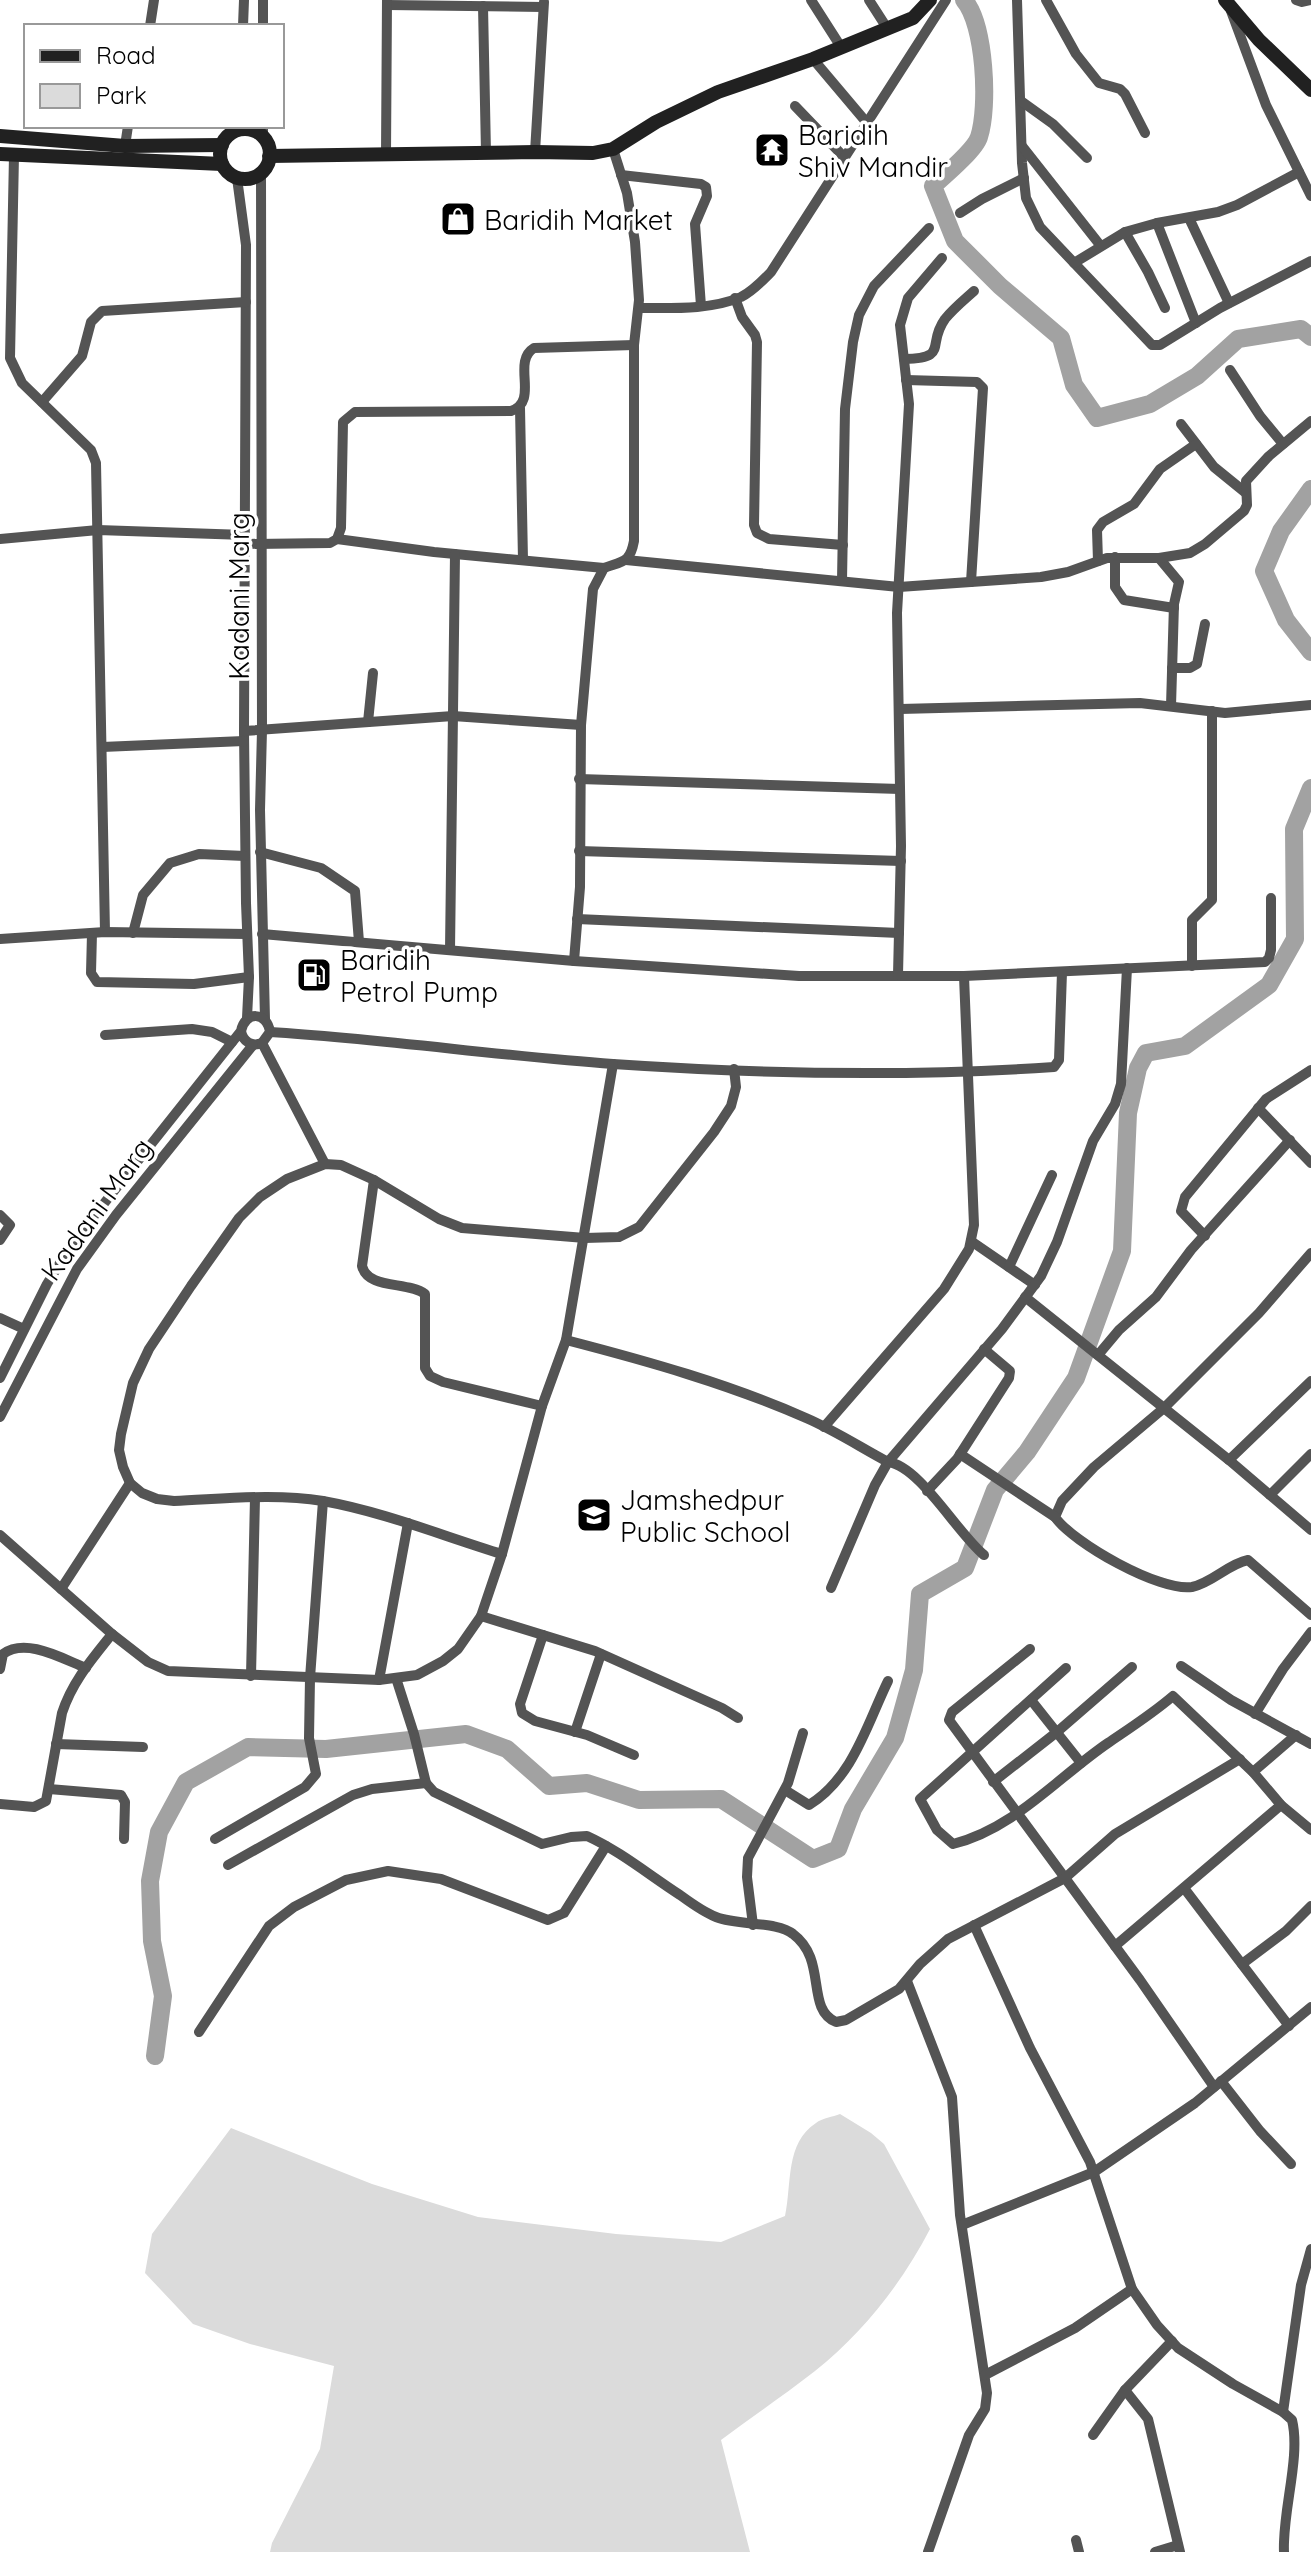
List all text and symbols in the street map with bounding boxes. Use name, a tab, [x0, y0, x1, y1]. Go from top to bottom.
legend	[24, 24, 284, 128]
text: Road	[96, 40, 156, 70]
text: Park	[96, 80, 147, 110]
place label: Baridih Shiv Mandir	[798, 117, 948, 184]
temple icon: Baridih Shiv Mandir	[753, 131, 791, 169]
shop icon: Baridih Market	[439, 200, 477, 238]
place label: Baridih Market	[484, 202, 673, 237]
street label: Kadani Marg	[221, 512, 256, 680]
place label: Baridih Petrol Pump	[340, 942, 498, 1009]
fuel station icon: Baridih Petrol Pump	[295, 956, 333, 994]
street label: Kadani Marg	[33, 1131, 159, 1287]
place label: Jamshedpur Public School	[620, 1482, 790, 1549]
school or university icon: Jamshedpur Public School	[575, 1496, 613, 1534]

